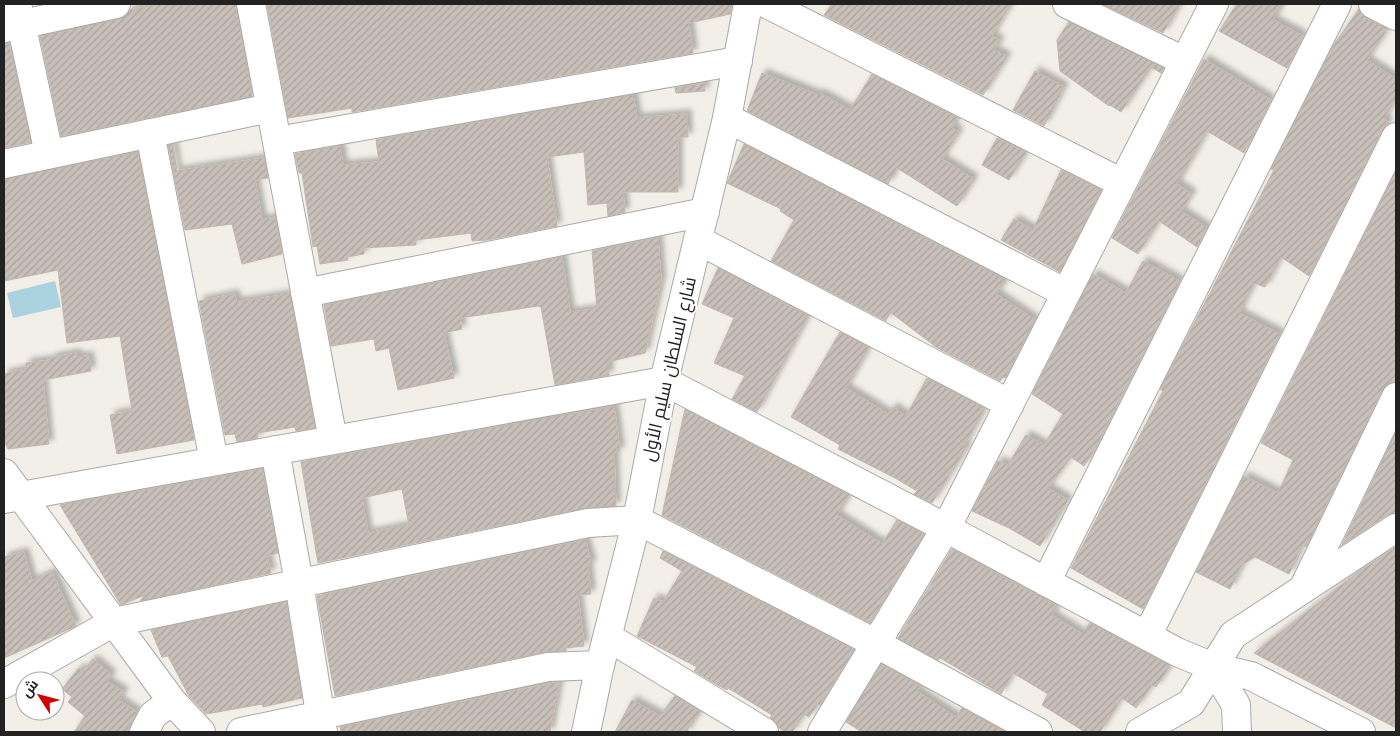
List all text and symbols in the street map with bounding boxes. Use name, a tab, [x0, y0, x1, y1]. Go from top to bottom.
street label: شارع السلطان سليم الأول	[635, 274, 703, 464]
north arrow	[15, 671, 65, 721]
text: ش	[16, 675, 43, 702]

